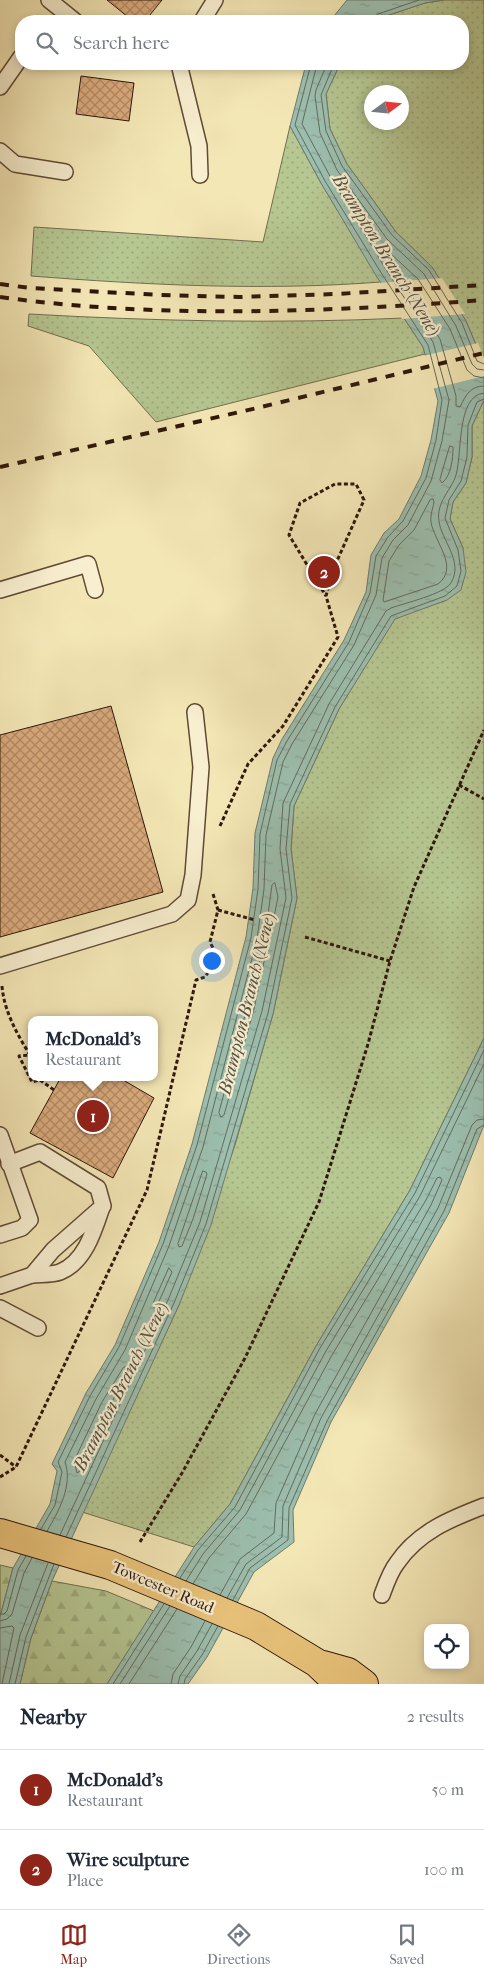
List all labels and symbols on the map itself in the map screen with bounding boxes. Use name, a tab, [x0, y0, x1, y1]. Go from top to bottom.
north arrow	[364, 85, 409, 130]
water label: Brampton Branch (Nene)	[327, 170, 444, 340]
pin: 2	[308, 553, 340, 591]
water label: Brampton Branch (Nene)	[214, 911, 280, 1098]
your location	[199, 948, 225, 974]
pin: 1	[77, 1097, 109, 1135]
water label: Brampton Branch (Nene)	[69, 1299, 173, 1476]
street label: Towcester Road	[109, 1557, 217, 1617]

